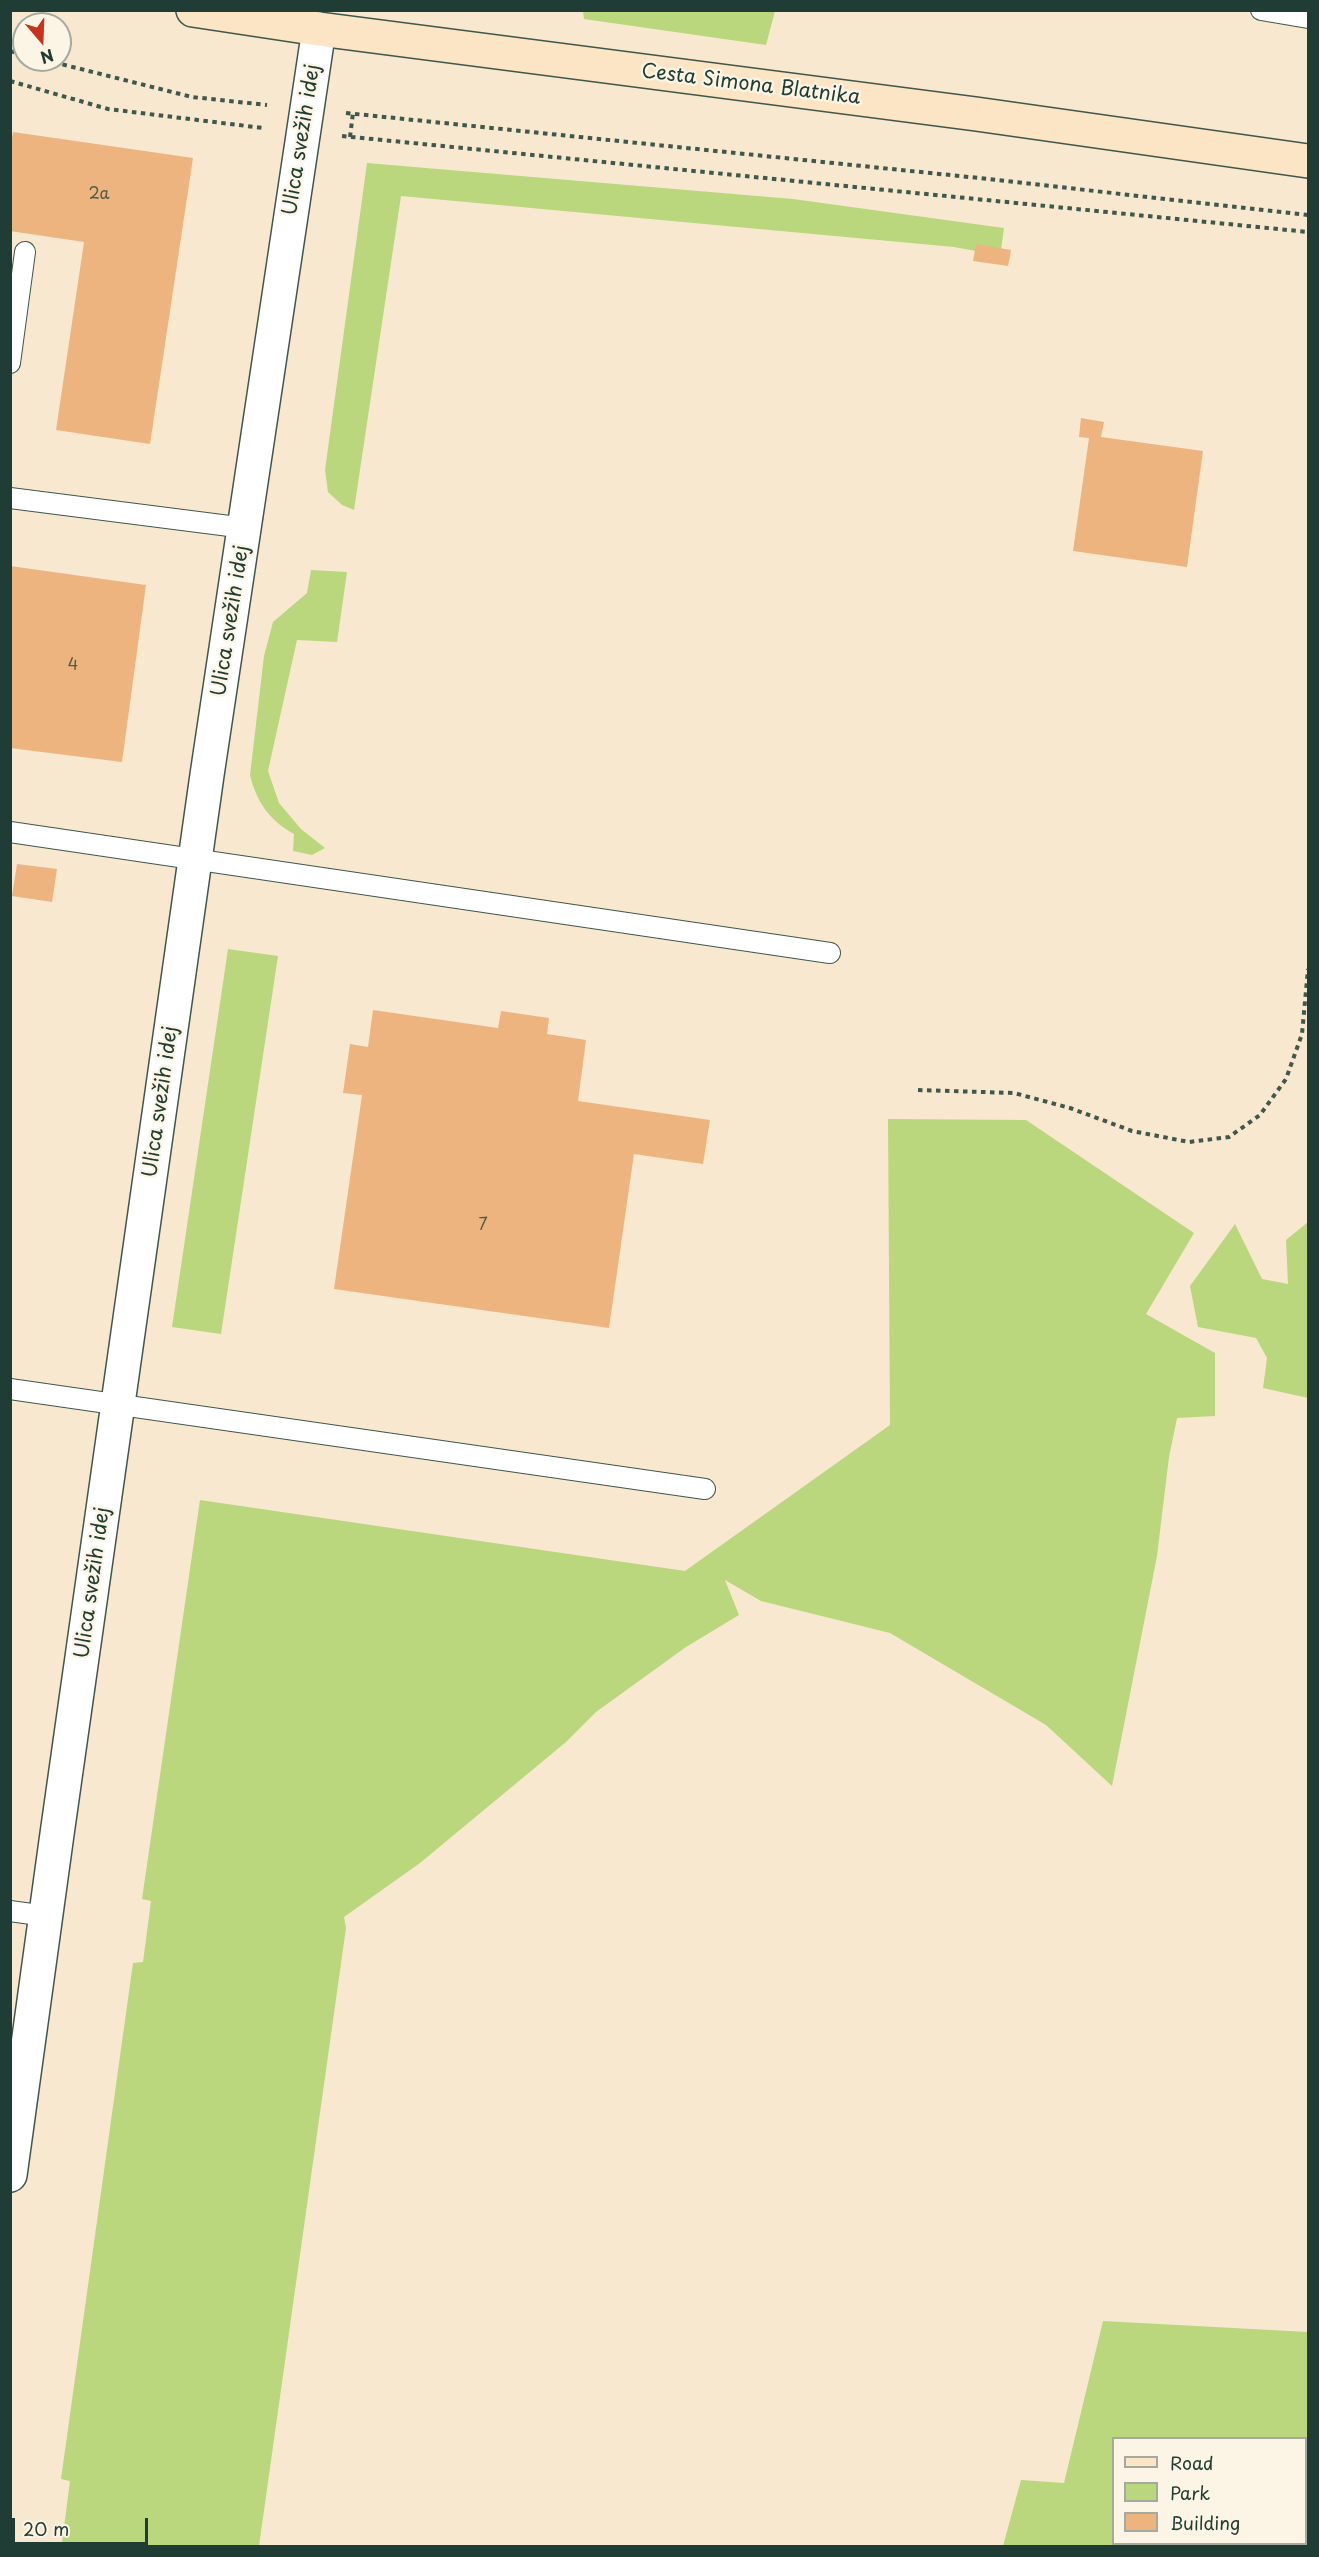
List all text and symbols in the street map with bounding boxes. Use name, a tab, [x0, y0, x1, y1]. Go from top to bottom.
north arrow	[12, 12, 72, 72]
text: N	[37, 44, 57, 71]
street label: Cesta Simona Blatnika	[640, 60, 862, 110]
street label: Ulica svežih idej	[278, 63, 326, 217]
house number: 2a	[89, 185, 109, 205]
street label: Ulica svežih idej	[207, 544, 255, 698]
house number: 4	[68, 656, 78, 676]
street label: Ulica svežih idej	[139, 1025, 183, 1179]
house number: 7	[478, 1216, 488, 1236]
street label: Ulica svežih idej	[71, 1506, 115, 1660]
legend	[1112, 2437, 1307, 2545]
text: Road	[1170, 2449, 1214, 2476]
text: Park	[1170, 2479, 1210, 2506]
scale bar	[15, 2506, 152, 2544]
text: Building	[1170, 2509, 1240, 2536]
text: 20 m	[23, 2515, 69, 2542]

